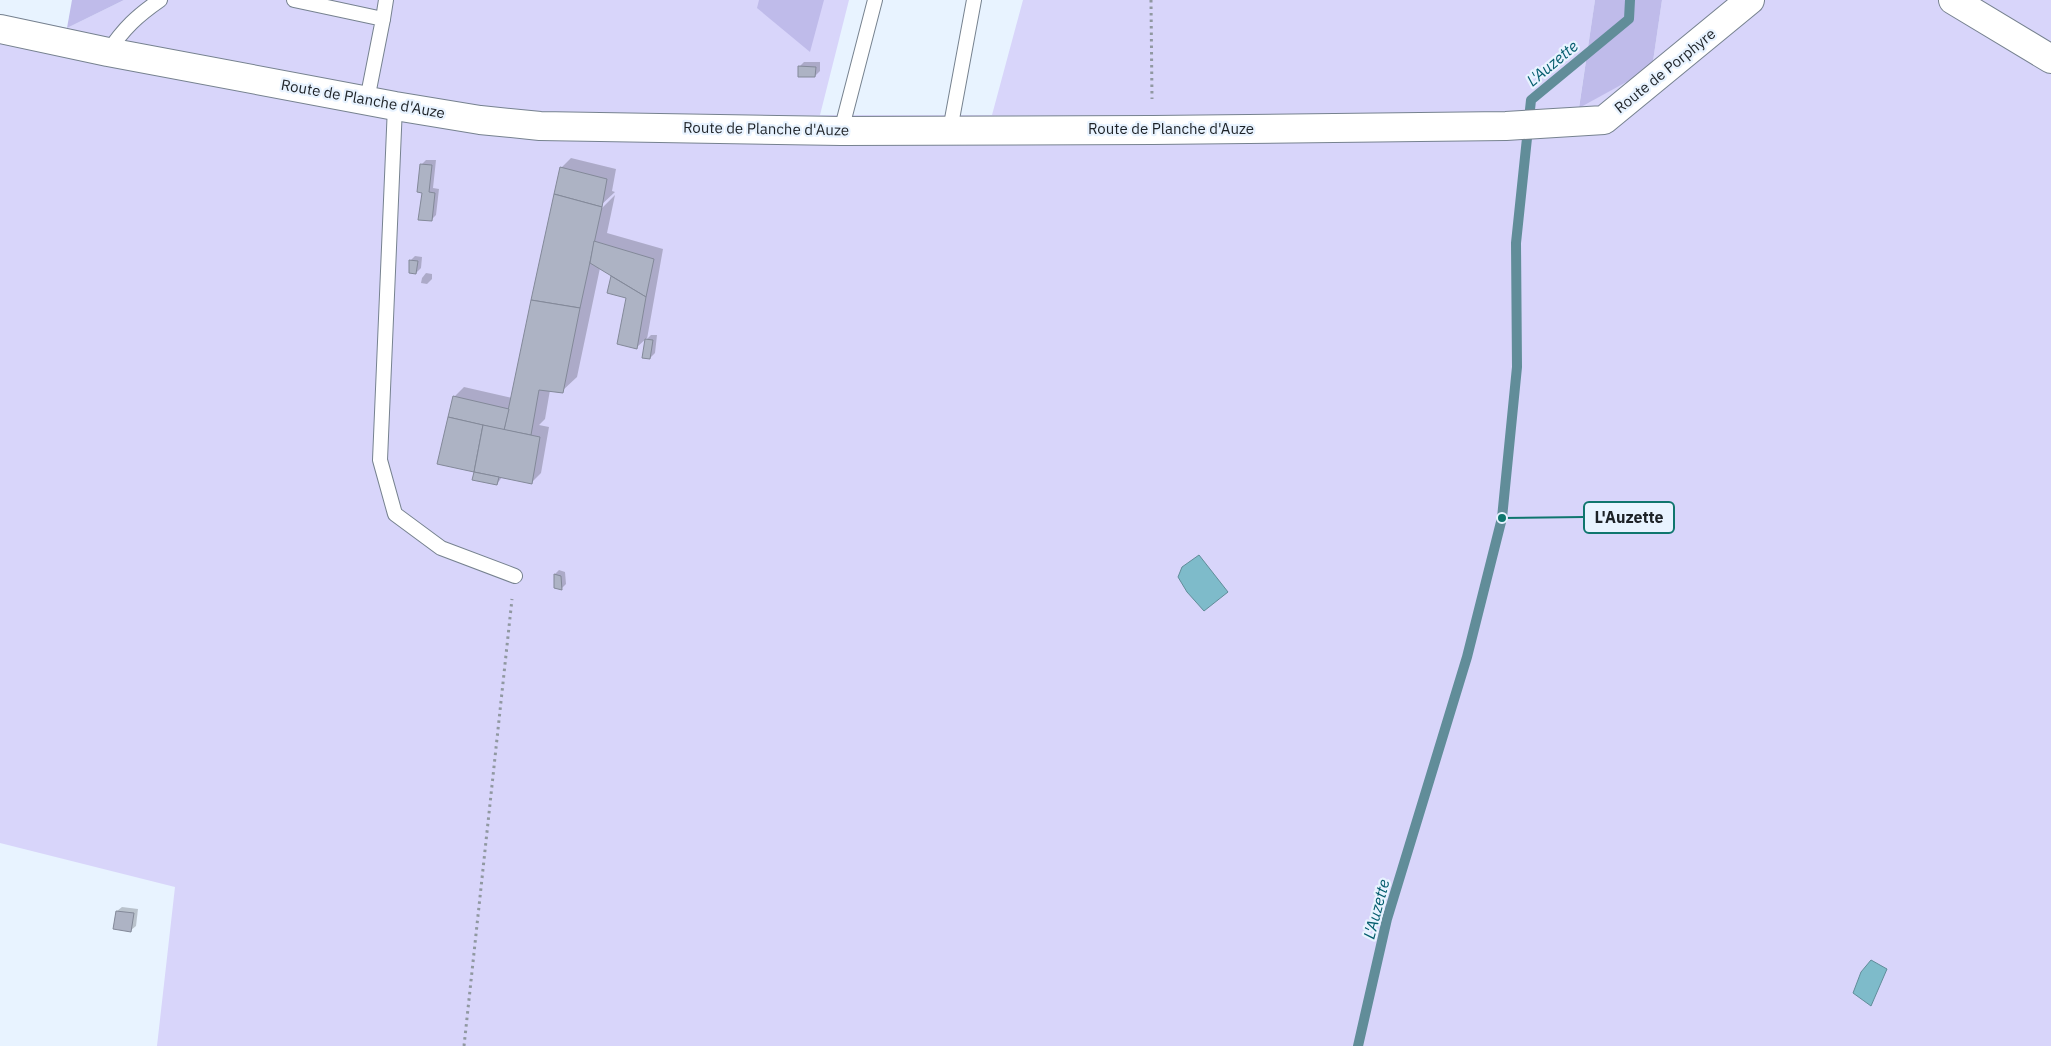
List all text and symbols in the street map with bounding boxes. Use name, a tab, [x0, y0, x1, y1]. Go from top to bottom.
street label: Route de Porphyre	[1610, 24, 1719, 117]
water label: L'Auzette	[1522, 36, 1582, 90]
street label: Route de Planche d'Auze	[280, 75, 447, 122]
street label: Route de Planche d'Auze	[683, 118, 849, 139]
street label: Route de Planche d'Auze	[1088, 119, 1254, 138]
callout: L'Auzette	[1584, 502, 1674, 533]
text: L'Auzette	[1594, 507, 1664, 527]
water label: L'Auzette	[1358, 877, 1394, 941]

